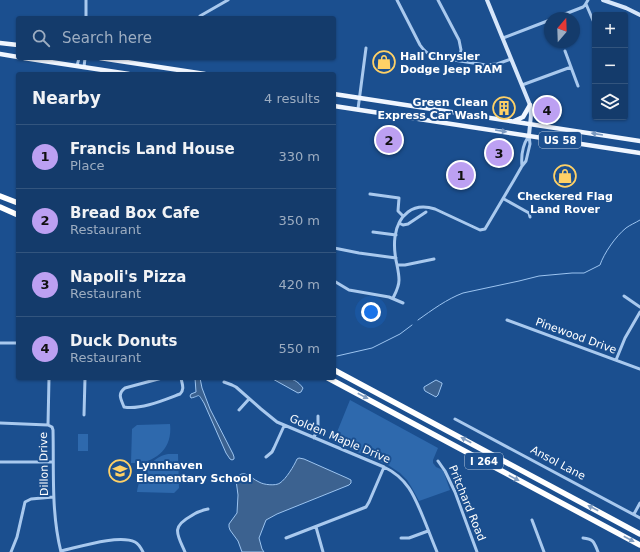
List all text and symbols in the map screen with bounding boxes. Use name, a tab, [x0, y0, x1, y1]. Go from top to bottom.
north arrow	[544, 12, 580, 48]
map controls	[592, 12, 628, 120]
button: +	[592, 12, 628, 48]
search box	[16, 16, 336, 60]
icon: search	[30, 27, 52, 49]
text: Search here	[62, 29, 152, 47]
button: −	[592, 48, 628, 84]
shop icon: Hall Chrysler Dodge Jeep RAM	[371, 49, 397, 75]
place label: Hall Chrysler Dodge Jeep RAM	[400, 50, 502, 76]
button: layers	[592, 84, 628, 120]
text: Nearby	[32, 88, 101, 108]
text: 4 results	[264, 91, 320, 106]
building icon: Green Clean Express Car Wash	[491, 95, 517, 121]
pin: 4	[534, 95, 560, 125]
place label: Green Clean Express Car Wash	[377, 96, 488, 122]
pin: 2	[376, 125, 402, 155]
one-way arrow	[495, 128, 507, 134]
one-way arrow	[591, 131, 603, 137]
road number: US 58	[539, 132, 581, 148]
pin: 3	[486, 138, 512, 168]
text: Francis Land House	[70, 140, 235, 158]
text: 1	[40, 149, 50, 164]
text: 330 m	[278, 149, 320, 164]
text: Place	[70, 158, 105, 173]
pin: 1	[448, 160, 474, 190]
shop icon: Checkered Flag Land Rover	[552, 163, 578, 189]
place label: Checkered Flag Land Rover	[517, 190, 613, 216]
text: Bread Box Cafe	[70, 204, 200, 222]
text: 2	[40, 213, 50, 228]
text: 350 m	[278, 213, 320, 228]
text: Restaurant	[70, 222, 141, 237]
text: Napoli's Pizza	[70, 268, 186, 286]
text: 3	[40, 277, 50, 292]
text: 420 m	[278, 277, 320, 292]
text: Restaurant	[70, 286, 141, 301]
your location	[361, 302, 381, 322]
street label: Pinewood Drive	[534, 315, 619, 357]
text: Duck Donuts	[70, 332, 177, 350]
text: 4	[40, 341, 50, 356]
text: 550 m	[278, 341, 320, 356]
text: Restaurant	[70, 350, 141, 365]
one-way arrow	[357, 393, 368, 400]
street label: Golden Maple Drive	[288, 412, 393, 466]
street label: Dillon Drive	[37, 432, 51, 496]
one-way arrow	[461, 437, 472, 444]
street label: Ansol Lane	[528, 443, 588, 483]
road number: I 264	[465, 453, 503, 469]
school or university icon: Lynnhaven Elementary School	[107, 458, 133, 484]
place label: Lynnhaven Elementary School	[136, 459, 252, 485]
street label: Pritchard Road	[446, 463, 488, 543]
one-way arrow	[508, 474, 520, 481]
one-way arrow	[587, 505, 599, 512]
one-way arrow	[623, 536, 635, 542]

